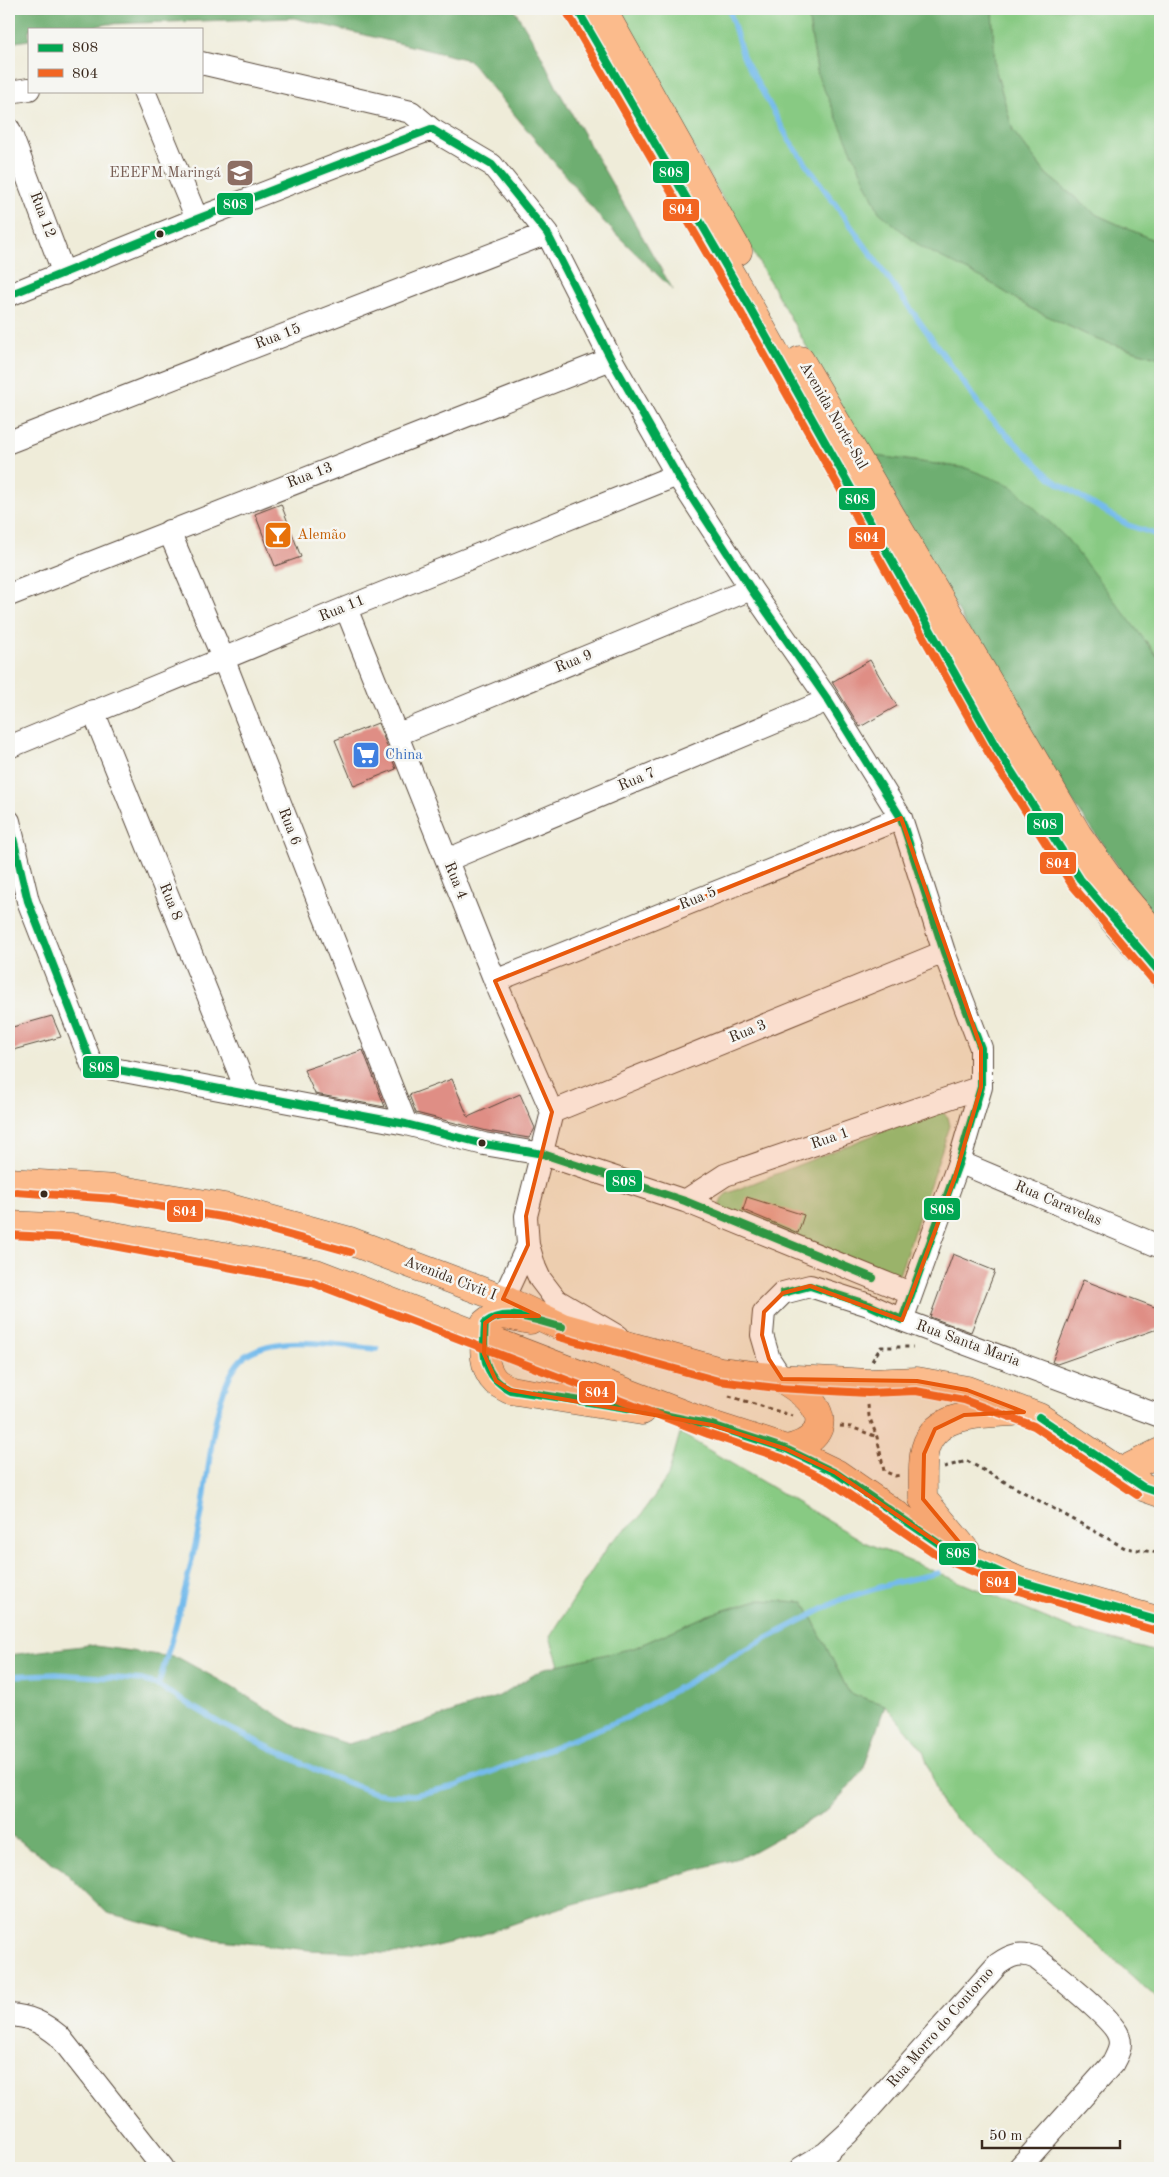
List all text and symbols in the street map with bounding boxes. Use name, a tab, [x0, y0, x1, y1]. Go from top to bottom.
legend	[28, 28, 202, 92]
text: 808	[72, 41, 98, 56]
text: 804	[72, 67, 98, 82]
school or university icon: EEEFM Maringá	[225, 158, 255, 188]
line badge: 808	[652, 160, 690, 184]
place label: EEEFM Maringá	[109, 166, 222, 181]
text: 808	[659, 166, 683, 180]
street label: Rua 12	[26, 190, 58, 240]
line badge: 808	[216, 192, 254, 216]
text: 808	[223, 198, 247, 212]
line badge: 804	[662, 198, 700, 222]
text: 804	[669, 203, 693, 217]
unlabelled marker	[155, 229, 165, 239]
street label: Rua 15	[253, 321, 303, 353]
street label: Avenida Norte-Sul	[796, 360, 870, 472]
street label: Rua 13	[285, 460, 335, 492]
line badge: 808	[838, 487, 876, 511]
text: 808	[845, 493, 869, 507]
bar icon: Alemão	[263, 520, 293, 550]
line badge: 804	[848, 526, 886, 550]
place label: Alemão	[297, 528, 346, 543]
text: 804	[855, 531, 879, 545]
street label: Rua 11	[317, 593, 367, 625]
street label: Rua 9	[553, 648, 595, 676]
supermarket icon: China	[351, 740, 381, 770]
place label: China	[385, 748, 423, 763]
street label: Rua 7	[616, 765, 658, 795]
street label: Rua 6	[275, 806, 303, 848]
line badge: 808	[1026, 812, 1064, 836]
text: 808	[1033, 818, 1057, 832]
line badge: 804	[1039, 851, 1077, 875]
text: 804	[1046, 857, 1070, 871]
street label: Rua 4	[441, 860, 469, 902]
street label: Rua 8	[156, 881, 184, 923]
street label: Rua 5	[677, 885, 719, 913]
street label: Rua 3	[727, 1018, 769, 1046]
line badge: 808	[82, 1055, 120, 1079]
text: 808	[89, 1061, 113, 1075]
street label: Rua 1	[809, 1126, 851, 1152]
unlabelled marker	[477, 1138, 487, 1148]
line badge: 808	[605, 1169, 643, 1193]
text: 808	[612, 1175, 636, 1189]
street label: Rua Caravelas	[1012, 1179, 1104, 1229]
unlabelled marker	[39, 1189, 49, 1199]
line badge: 808	[923, 1197, 961, 1221]
line badge: 804	[166, 1199, 204, 1223]
text: 808	[930, 1203, 954, 1217]
text: 804	[173, 1205, 197, 1219]
street label: Avenida Civit I	[402, 1254, 498, 1304]
street label: Rua Santa Maria	[914, 1318, 1023, 1370]
line badge: 804	[578, 1380, 616, 1404]
text: 804	[585, 1386, 609, 1400]
line badge: 808	[938, 1542, 977, 1566]
text: 808	[946, 1547, 970, 1561]
line badge: 804	[979, 1570, 1017, 1594]
text: 804	[986, 1576, 1010, 1590]
street label: Rua Morro do Contorno	[885, 1965, 997, 2091]
scale bar	[982, 2117, 1119, 2149]
text: 50 m	[989, 2129, 1023, 2144]

